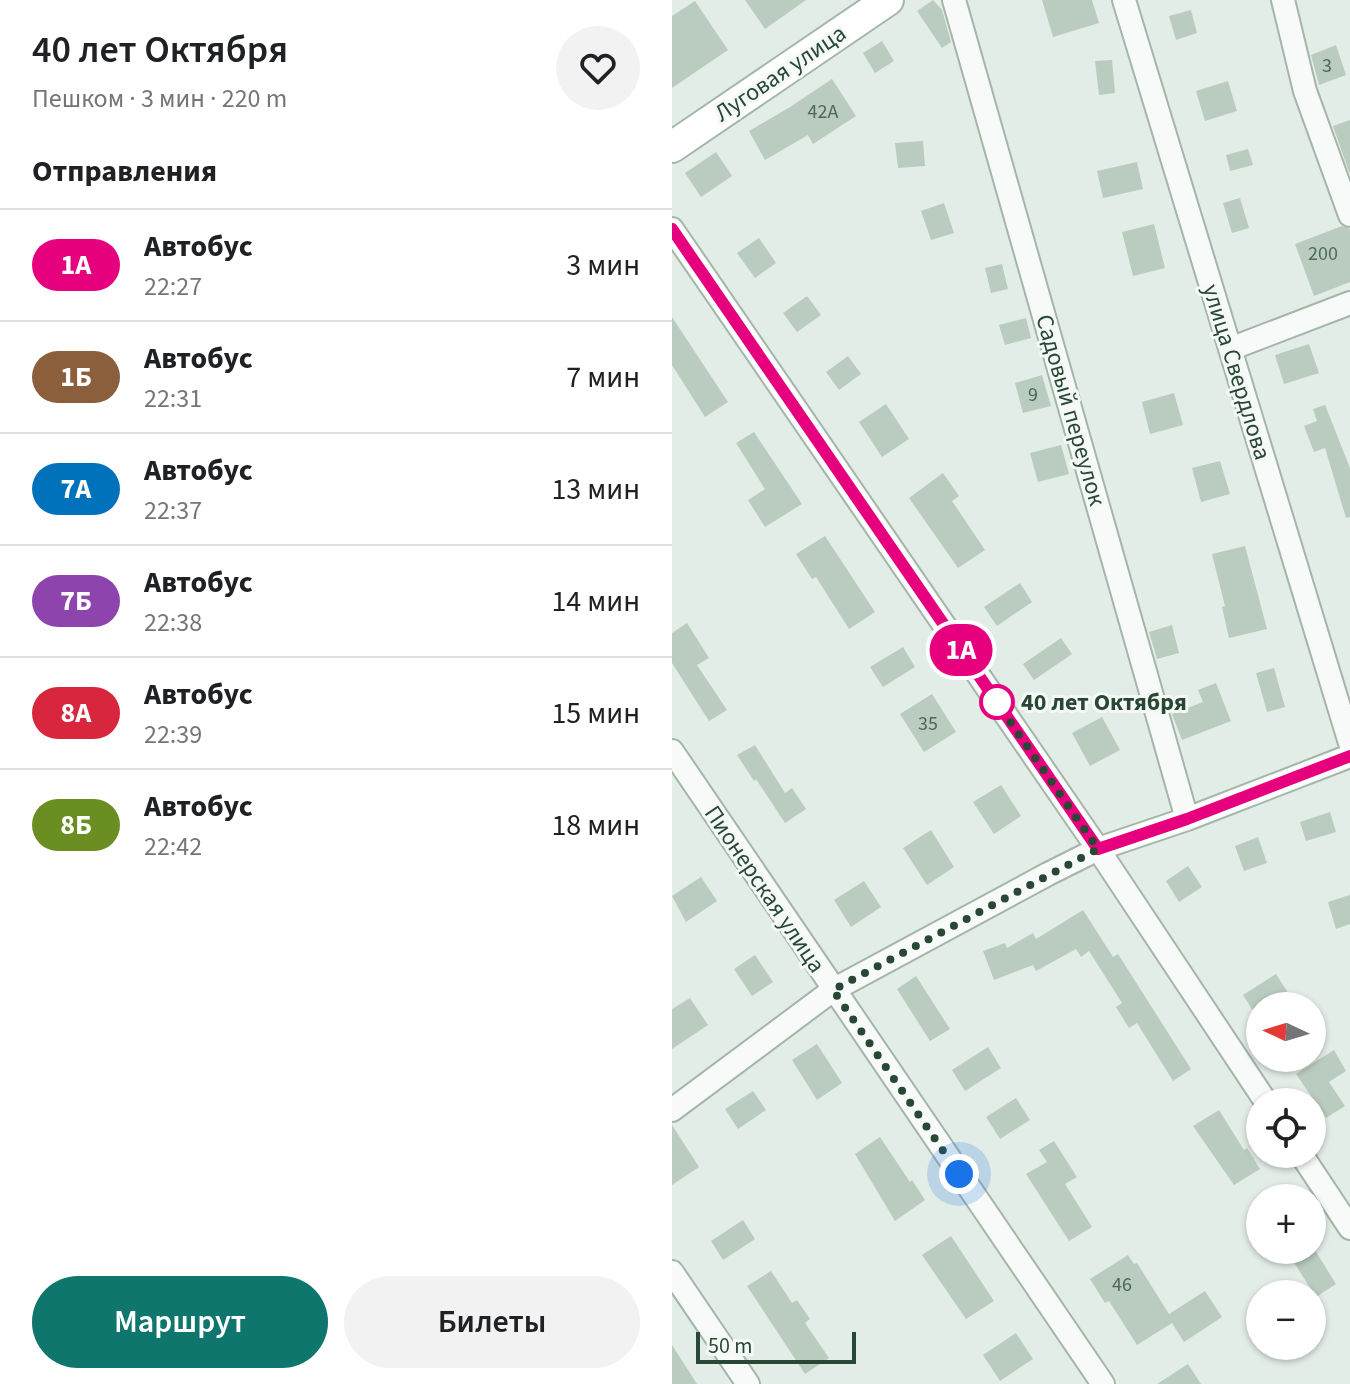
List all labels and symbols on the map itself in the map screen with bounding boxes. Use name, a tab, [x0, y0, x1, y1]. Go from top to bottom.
street label: Луговая улица	[707, 16, 853, 131]
house number: 3	[1322, 52, 1332, 80]
house number: 42А	[808, 98, 838, 126]
house number: 200	[1308, 240, 1338, 268]
street label: улица Свердлова	[1193, 280, 1280, 464]
street label: Садовый переулок	[1026, 310, 1115, 510]
house number: 9	[1028, 381, 1038, 409]
line badge: 1А	[925, 624, 997, 676]
marker: 40 лет Октября	[980, 685, 1014, 719]
place label: 40 лет Октября	[1021, 685, 1187, 720]
house number: 35	[918, 710, 938, 738]
street label: Пионерская улица	[695, 798, 834, 980]
north arrow	[1246, 992, 1326, 1072]
your location	[939, 1154, 979, 1194]
house number: 46	[1112, 1271, 1132, 1299]
scale bar	[696, 1328, 856, 1364]

